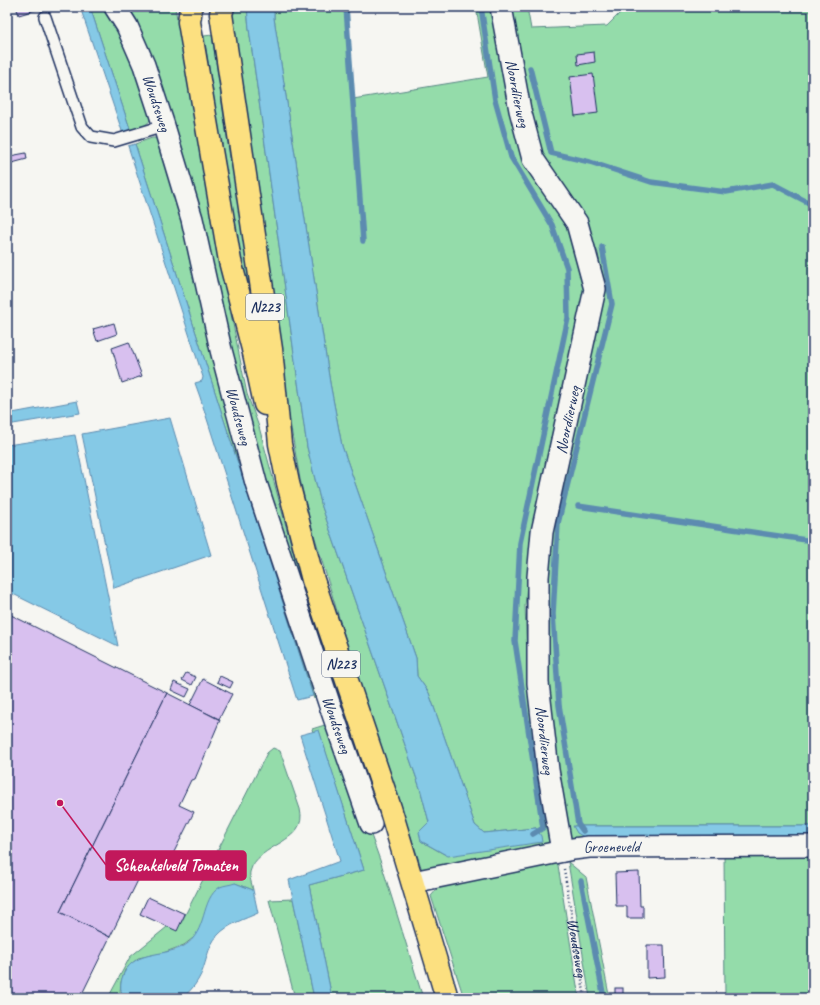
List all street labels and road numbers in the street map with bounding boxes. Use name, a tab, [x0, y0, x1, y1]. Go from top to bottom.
street label: Noordlierweg	[501, 58, 535, 131]
street label: Woudseweg	[138, 72, 176, 135]
road number: N223	[246, 294, 284, 320]
street label: Noordlierweg	[551, 383, 585, 456]
street label: Woudseweg	[221, 385, 256, 449]
road number: N223	[322, 651, 360, 677]
street label: Woudseweg	[317, 694, 356, 757]
street label: Noordlierweg	[531, 705, 559, 777]
street label: Groeneveld	[582, 837, 643, 858]
street label: Woudseweg	[562, 917, 592, 980]

